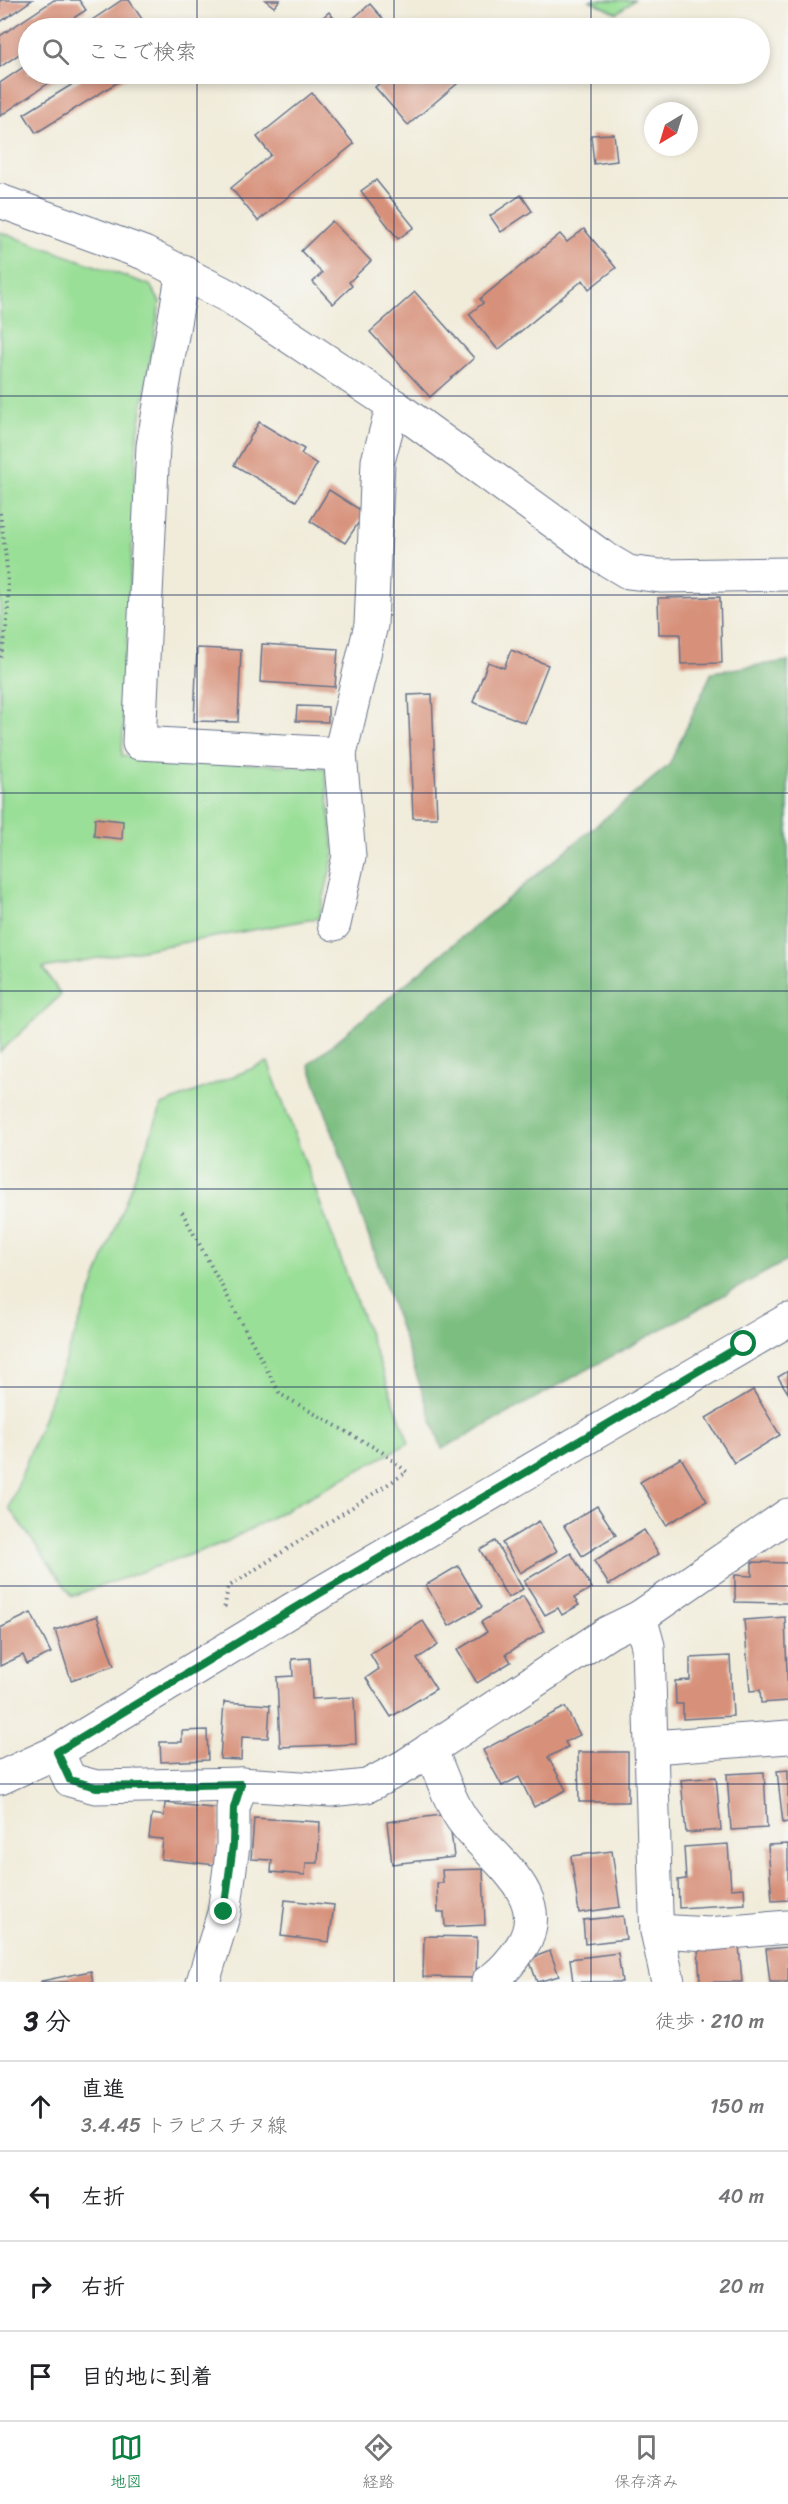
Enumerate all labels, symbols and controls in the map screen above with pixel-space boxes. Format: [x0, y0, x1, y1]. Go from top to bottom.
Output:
search box [18, 18, 770, 84]
text: ここで検索 [87, 32, 197, 71]
icon: search [39, 35, 72, 68]
north arrow [644, 102, 698, 156]
route start [730, 1330, 756, 1356]
route end [210, 1898, 236, 1924]
text: 3 分 [24, 1998, 71, 2044]
text: 徒歩 · 210 m [655, 2004, 764, 2039]
text: 直進 [81, 2069, 125, 2108]
text: 150 m [710, 2089, 764, 2124]
icon: ahead [24, 2090, 57, 2123]
text: 3.4.45 トラピスチヌ線 [81, 2108, 287, 2143]
text: 左折 [81, 2177, 125, 2216]
text: 40 m [718, 2179, 764, 2214]
icon: left [24, 2180, 57, 2213]
text: 右折 [81, 2267, 125, 2306]
text: 20 m [719, 2269, 764, 2304]
icon: right [24, 2270, 57, 2303]
text: 目的地に到着 [81, 2357, 213, 2396]
icon: arrive [24, 2360, 57, 2393]
tab: 地図 [110, 2431, 143, 2496]
tab: 経路 [362, 2431, 395, 2496]
tab: 保存済み [614, 2431, 678, 2496]

